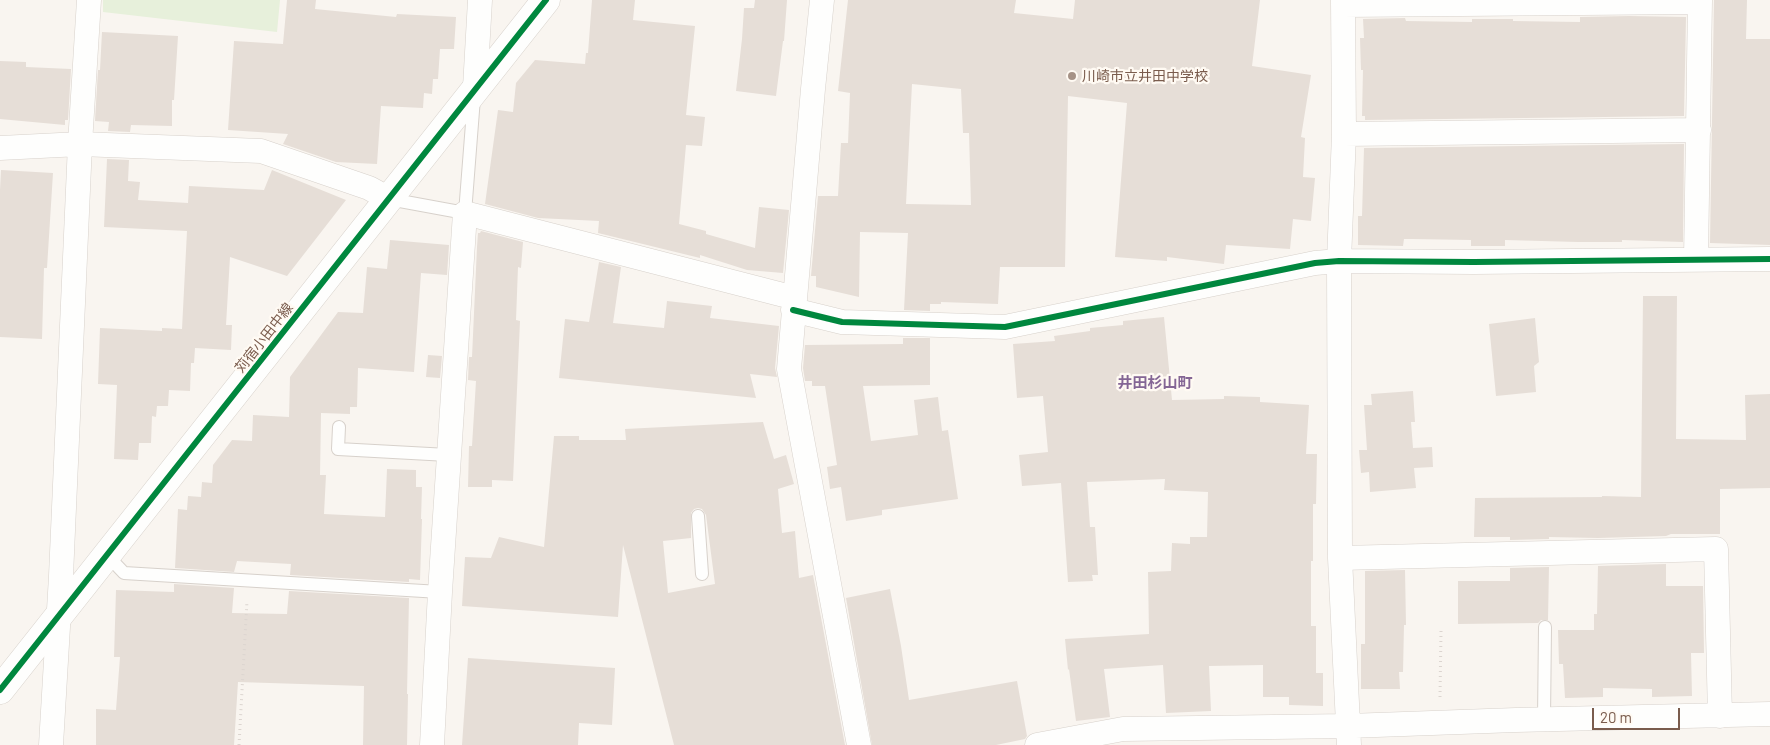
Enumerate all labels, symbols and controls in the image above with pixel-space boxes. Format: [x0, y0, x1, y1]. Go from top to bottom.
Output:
place label: 川崎市立井田中学校 [1082, 68, 1208, 84]
marker: 川崎市立井田中学校 [1066, 70, 1078, 82]
street label: 苅宿小田中線 [232, 300, 296, 376]
district label: 井田杉山町 [1118, 374, 1192, 392]
scale bar [1595, 698, 1682, 730]
text: 20 m [1600, 708, 1632, 726]

